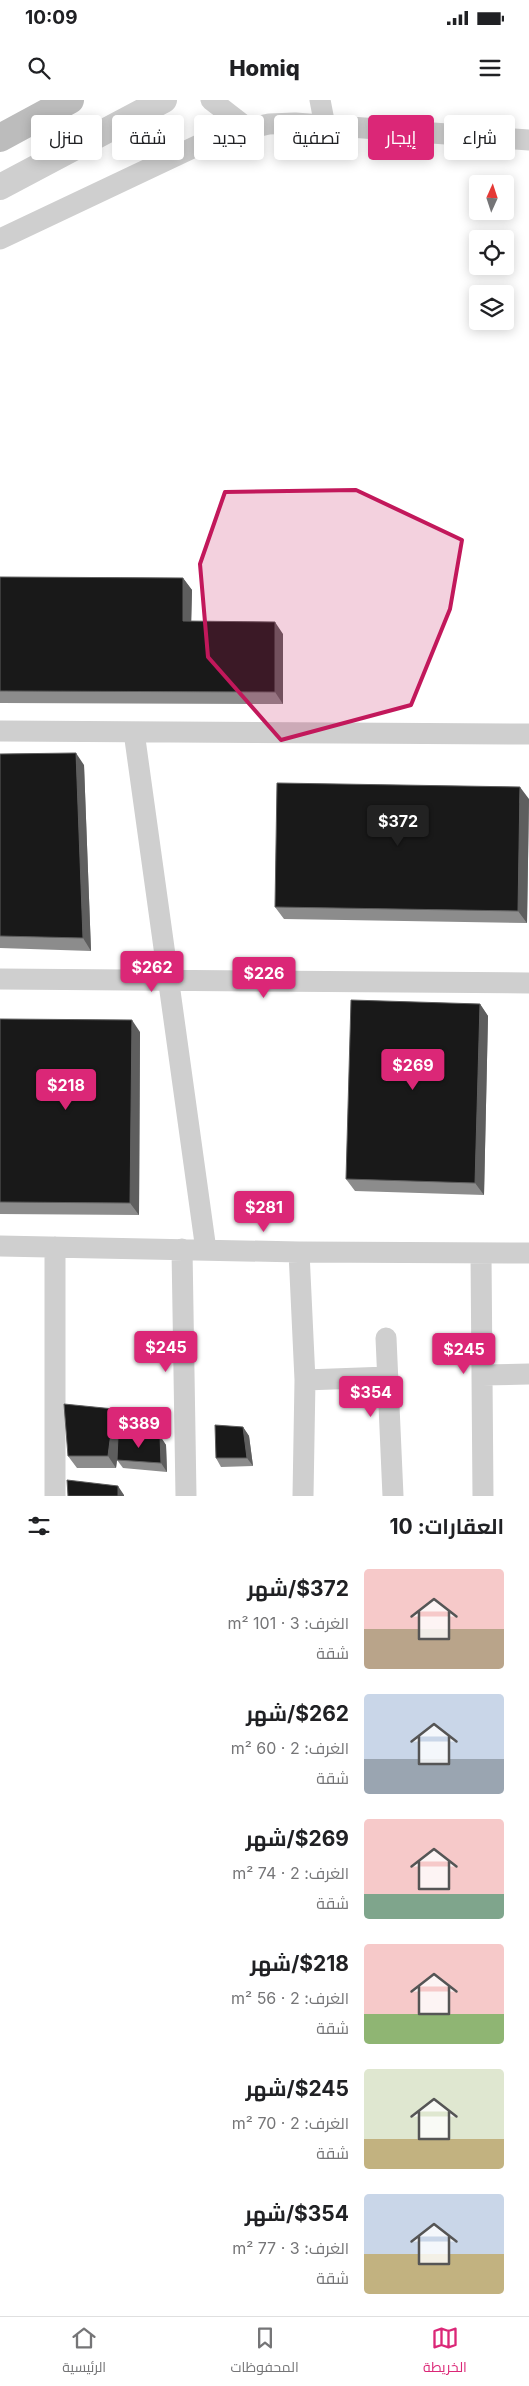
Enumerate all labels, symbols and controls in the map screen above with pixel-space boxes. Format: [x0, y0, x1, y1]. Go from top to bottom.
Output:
text: 10:09 [25, 6, 78, 29]
icon: search [25, 54, 53, 82]
icon: menu [476, 54, 504, 82]
text: Homiq [229, 55, 300, 81]
chip: منزل [31, 115, 102, 160]
chip: شقة [112, 115, 184, 160]
chip: جديد [194, 115, 264, 160]
chip: تصفية [274, 115, 358, 160]
chip: إيجار [368, 115, 434, 160]
chip: شراء [444, 115, 515, 160]
north arrow [469, 175, 514, 220]
map controls [469, 175, 514, 330]
button: locate [469, 230, 514, 275]
button: layers [469, 285, 514, 330]
pin: $372 [368, 804, 428, 847]
text: $372 [378, 811, 418, 831]
pin: $262 [122, 950, 182, 993]
pin: $226 [234, 956, 294, 999]
text: $262 [131, 957, 173, 977]
text: $226 [243, 963, 285, 983]
pin: $269 [383, 1048, 443, 1091]
text: $269 [392, 1055, 434, 1075]
pin: $218 [36, 1068, 96, 1111]
text: $218 [47, 1075, 85, 1095]
pin: $281 [234, 1190, 294, 1233]
text: $281 [245, 1197, 283, 1217]
pin: $245 [136, 1330, 196, 1373]
pin: $245 [434, 1332, 494, 1375]
text: $245 [145, 1337, 187, 1357]
text: $245 [443, 1339, 485, 1359]
pin: $354 [341, 1376, 401, 1418]
text: $354 [350, 1382, 392, 1402]
pin: $389 [109, 1406, 169, 1449]
text: $389 [118, 1413, 160, 1433]
icon: filters [25, 1512, 53, 1540]
text: العقارات: 10 [390, 1514, 504, 1539]
text: $372/شهر [247, 1576, 349, 1601]
icon: home [404, 1589, 464, 1649]
text: الغرف: 3 · 101 m² [227, 1613, 349, 1633]
text: شقة [316, 1643, 349, 1663]
text: $262/شهر [246, 1701, 349, 1726]
icon: home [404, 1714, 464, 1774]
text: الغرف: 2 · 60 m² [231, 1738, 349, 1758]
text: شقة [316, 1768, 349, 1788]
text: $269/شهر [246, 1826, 349, 1851]
icon: home [404, 1839, 464, 1899]
text: الغرف: 2 · 74 m² [232, 1863, 349, 1883]
text: شقة [316, 1893, 349, 1913]
text: $218/شهر [250, 1951, 349, 1976]
icon: home [404, 1964, 464, 2024]
text: الغرف: 2 · 56 m² [231, 1988, 349, 2008]
text: شقة [316, 2018, 349, 2038]
text: $245/شهر [245, 2076, 349, 2101]
icon: home [404, 2089, 464, 2149]
text: الغرف: 2 · 70 m² [232, 2113, 349, 2133]
text: شقة [316, 2143, 349, 2163]
text: $354/شهر [245, 2201, 349, 2226]
icon: home [404, 2214, 464, 2274]
text: الغرف: 3 · 77 m² [232, 2238, 349, 2258]
text: شقة [316, 2268, 349, 2288]
tab: الرئيسية [62, 2324, 106, 2380]
tab: المحفوظات [231, 2324, 299, 2380]
tab: الخريطة [423, 2324, 467, 2380]

